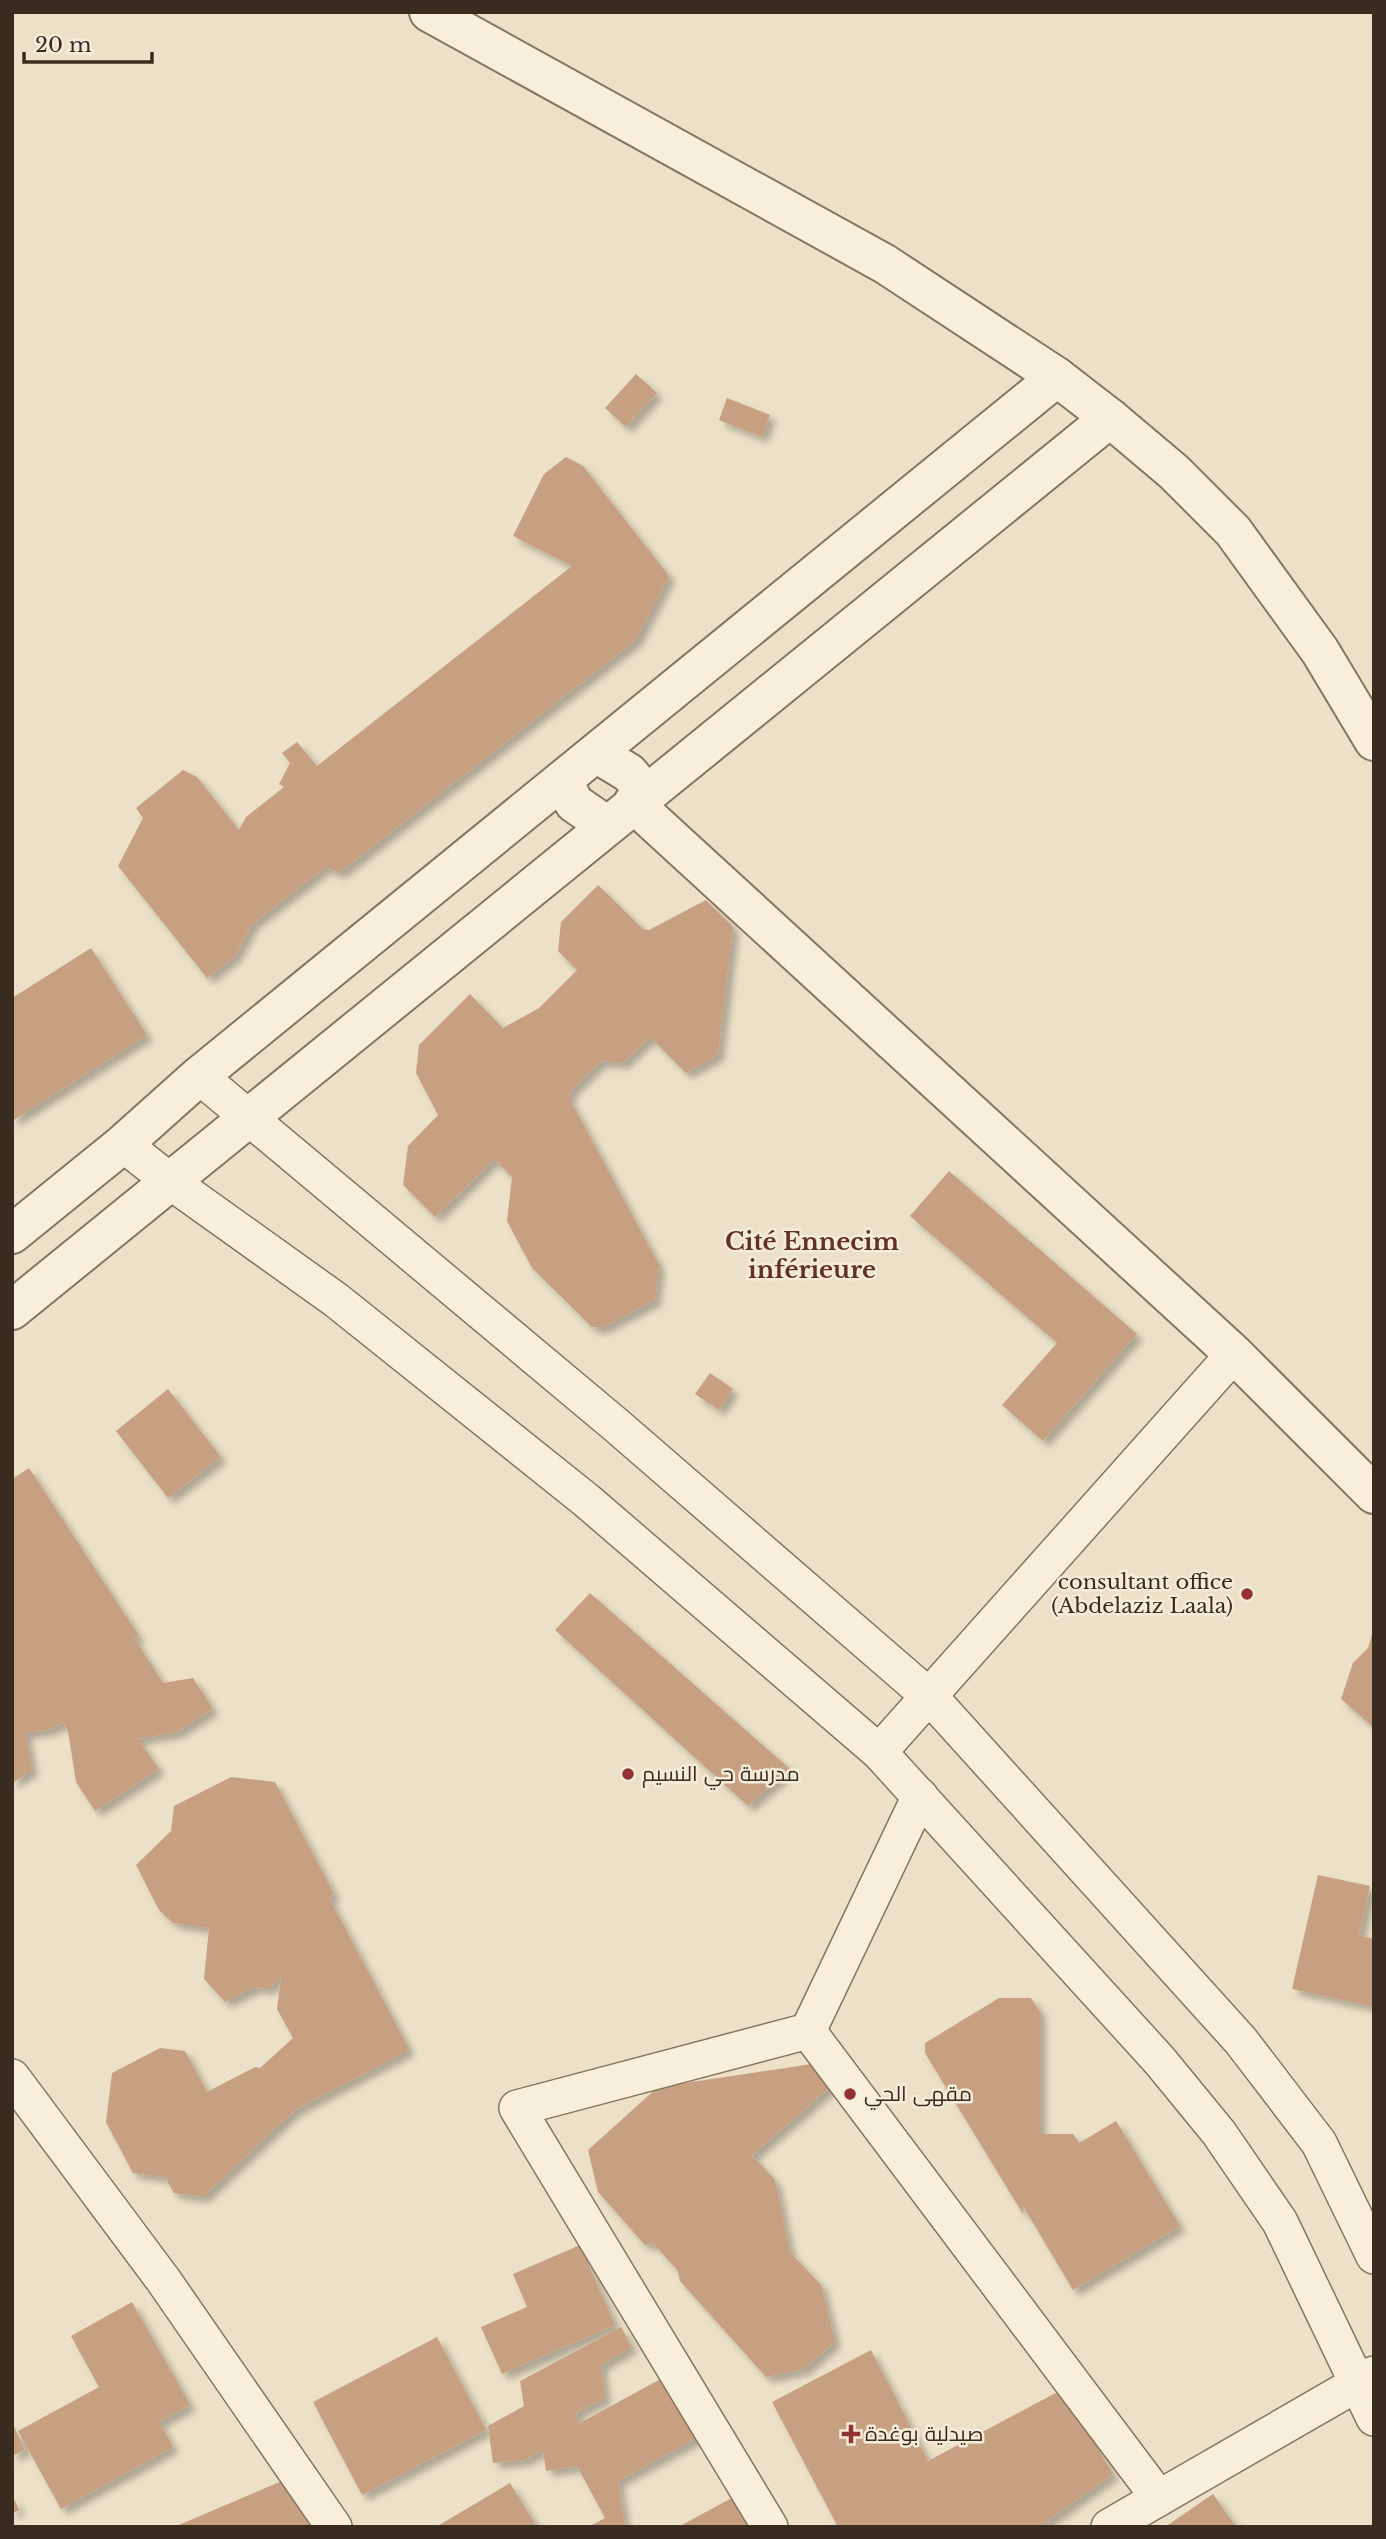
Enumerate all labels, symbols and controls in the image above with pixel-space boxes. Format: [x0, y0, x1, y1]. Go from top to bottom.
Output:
scale bar [24, 21, 152, 65]
text: 20 m [35, 32, 92, 58]
district label: Cité Ennecim inférieure [725, 1227, 899, 1284]
place label: consultant office (Abdelaziz Laala) [1051, 1569, 1233, 1619]
marker: consultant office (Abdelaziz Laala) [1239, 1586, 1255, 1602]
place label: مدرسة حي النسيم [642, 1761, 800, 1790]
marker: مدرسة حي النسيم [620, 1766, 636, 1782]
place label: مقهى الحي [864, 2081, 972, 2110]
marker: مقهى الحي [842, 2086, 858, 2102]
place label: صيدلية بوغدة [865, 2421, 983, 2447]
marker: صيدلية بوغدة [843, 2426, 859, 2442]

